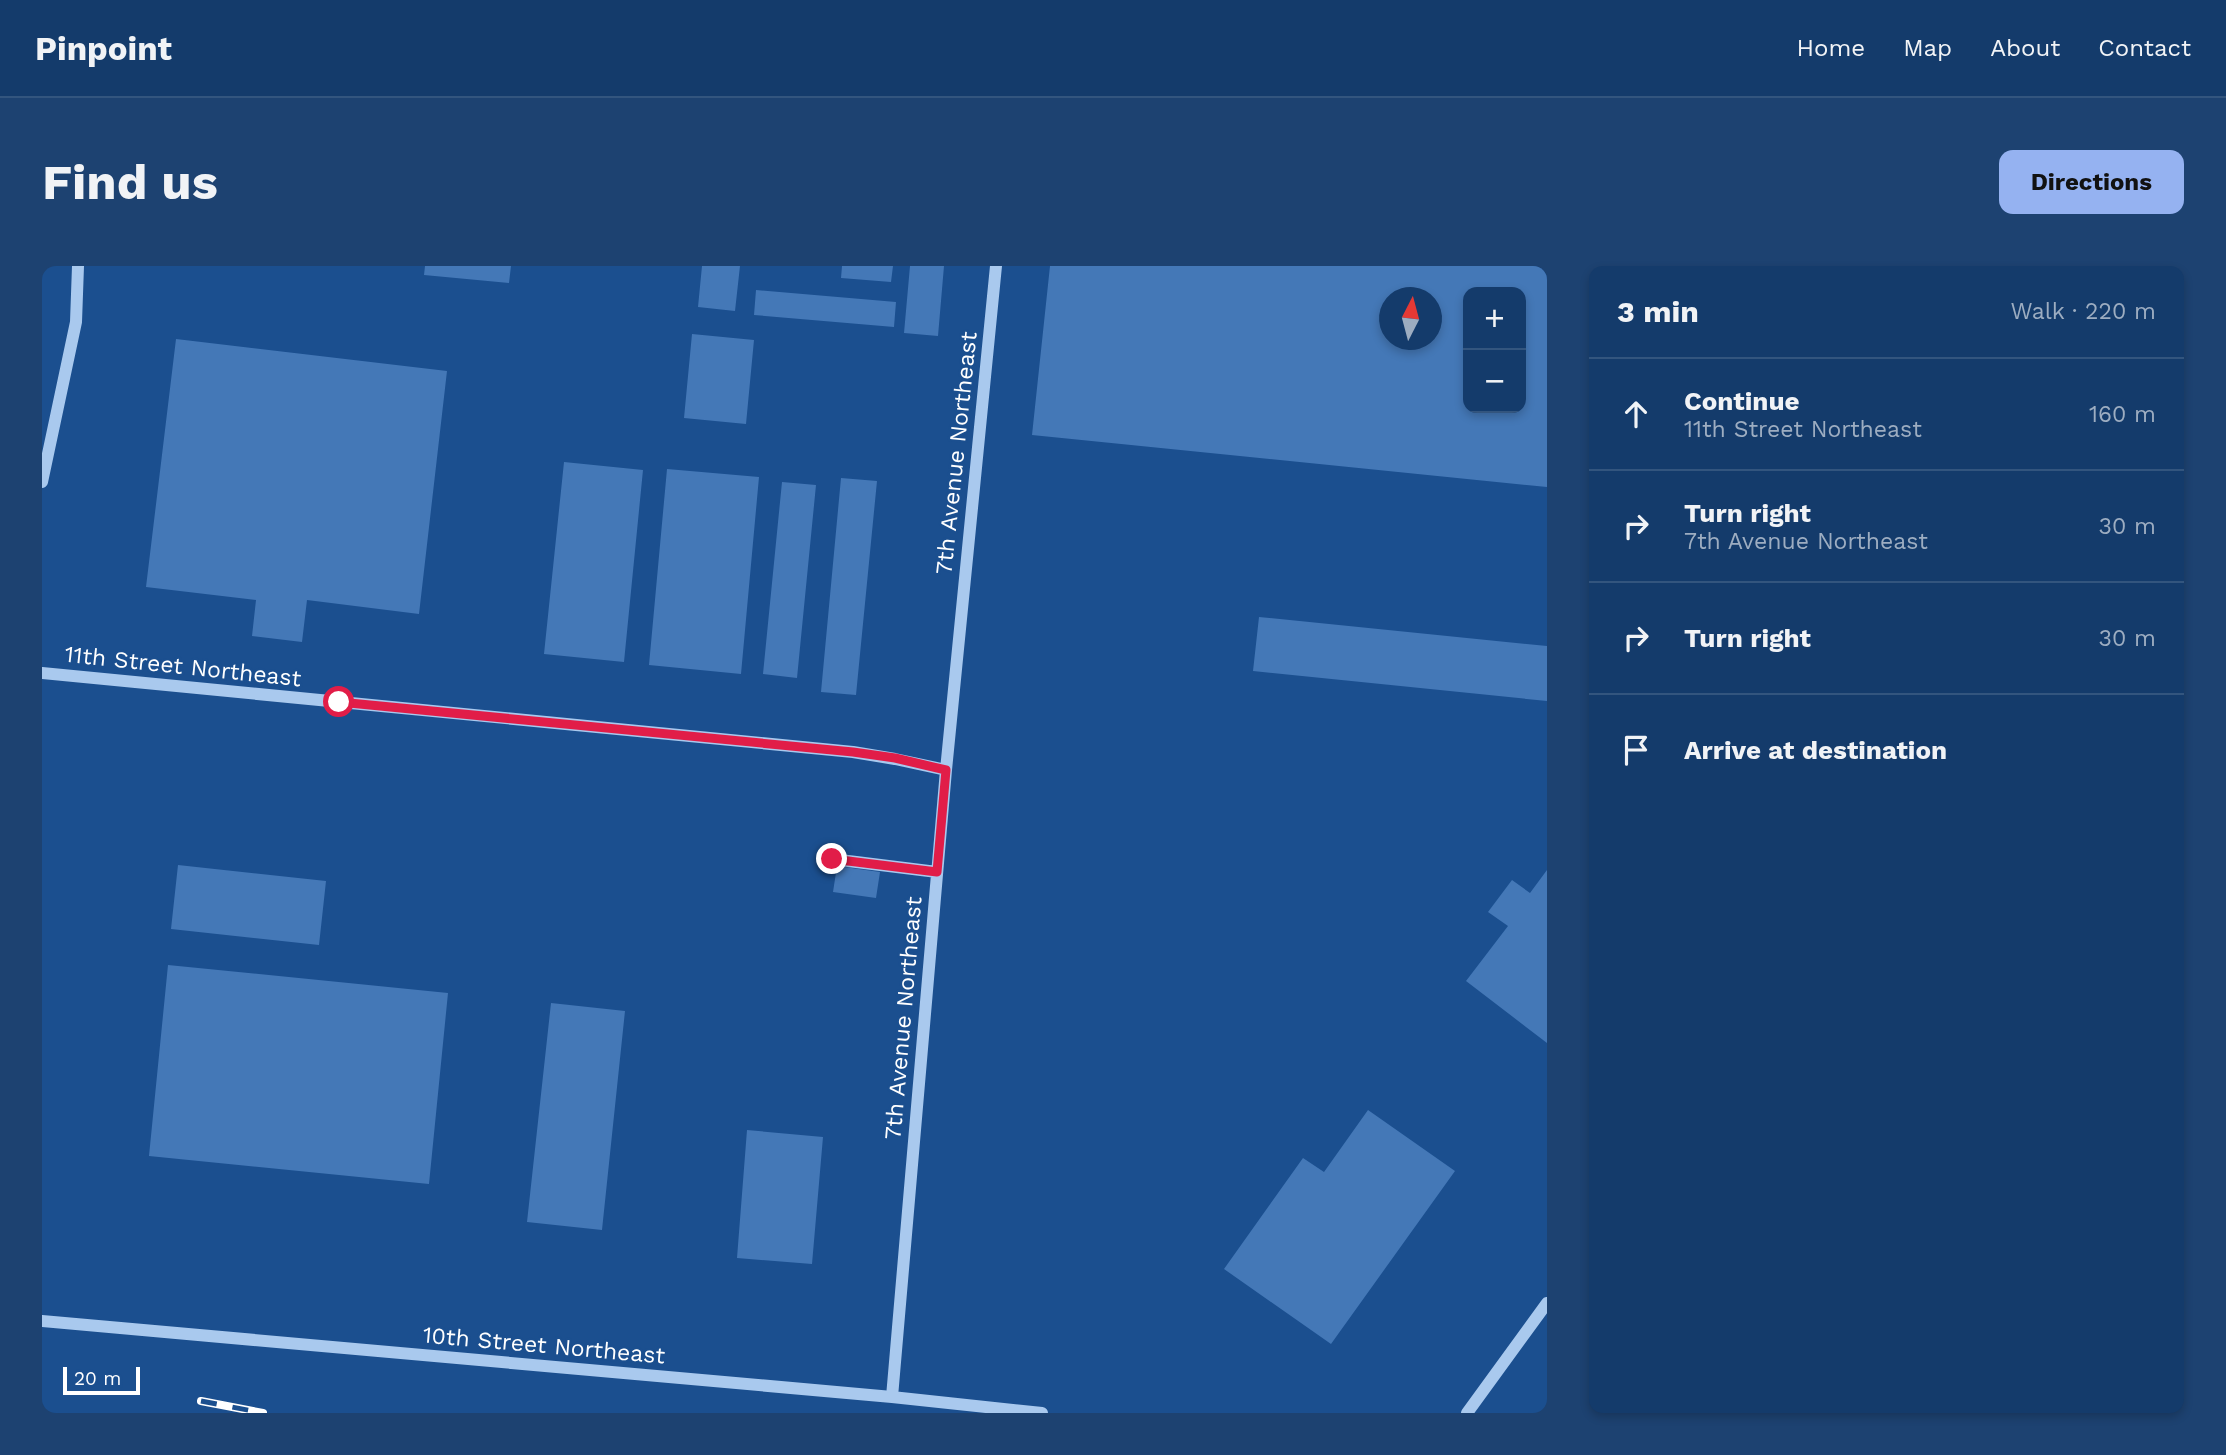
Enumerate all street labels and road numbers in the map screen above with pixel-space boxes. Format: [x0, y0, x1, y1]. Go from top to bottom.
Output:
street label: 7th Avenue Northeast [930, 330, 983, 576]
street label: 11th Street Northeast [63, 641, 303, 692]
street label: 7th Avenue Northeast [879, 895, 928, 1141]
street label: 10th Street Northeast [422, 1321, 667, 1370]

